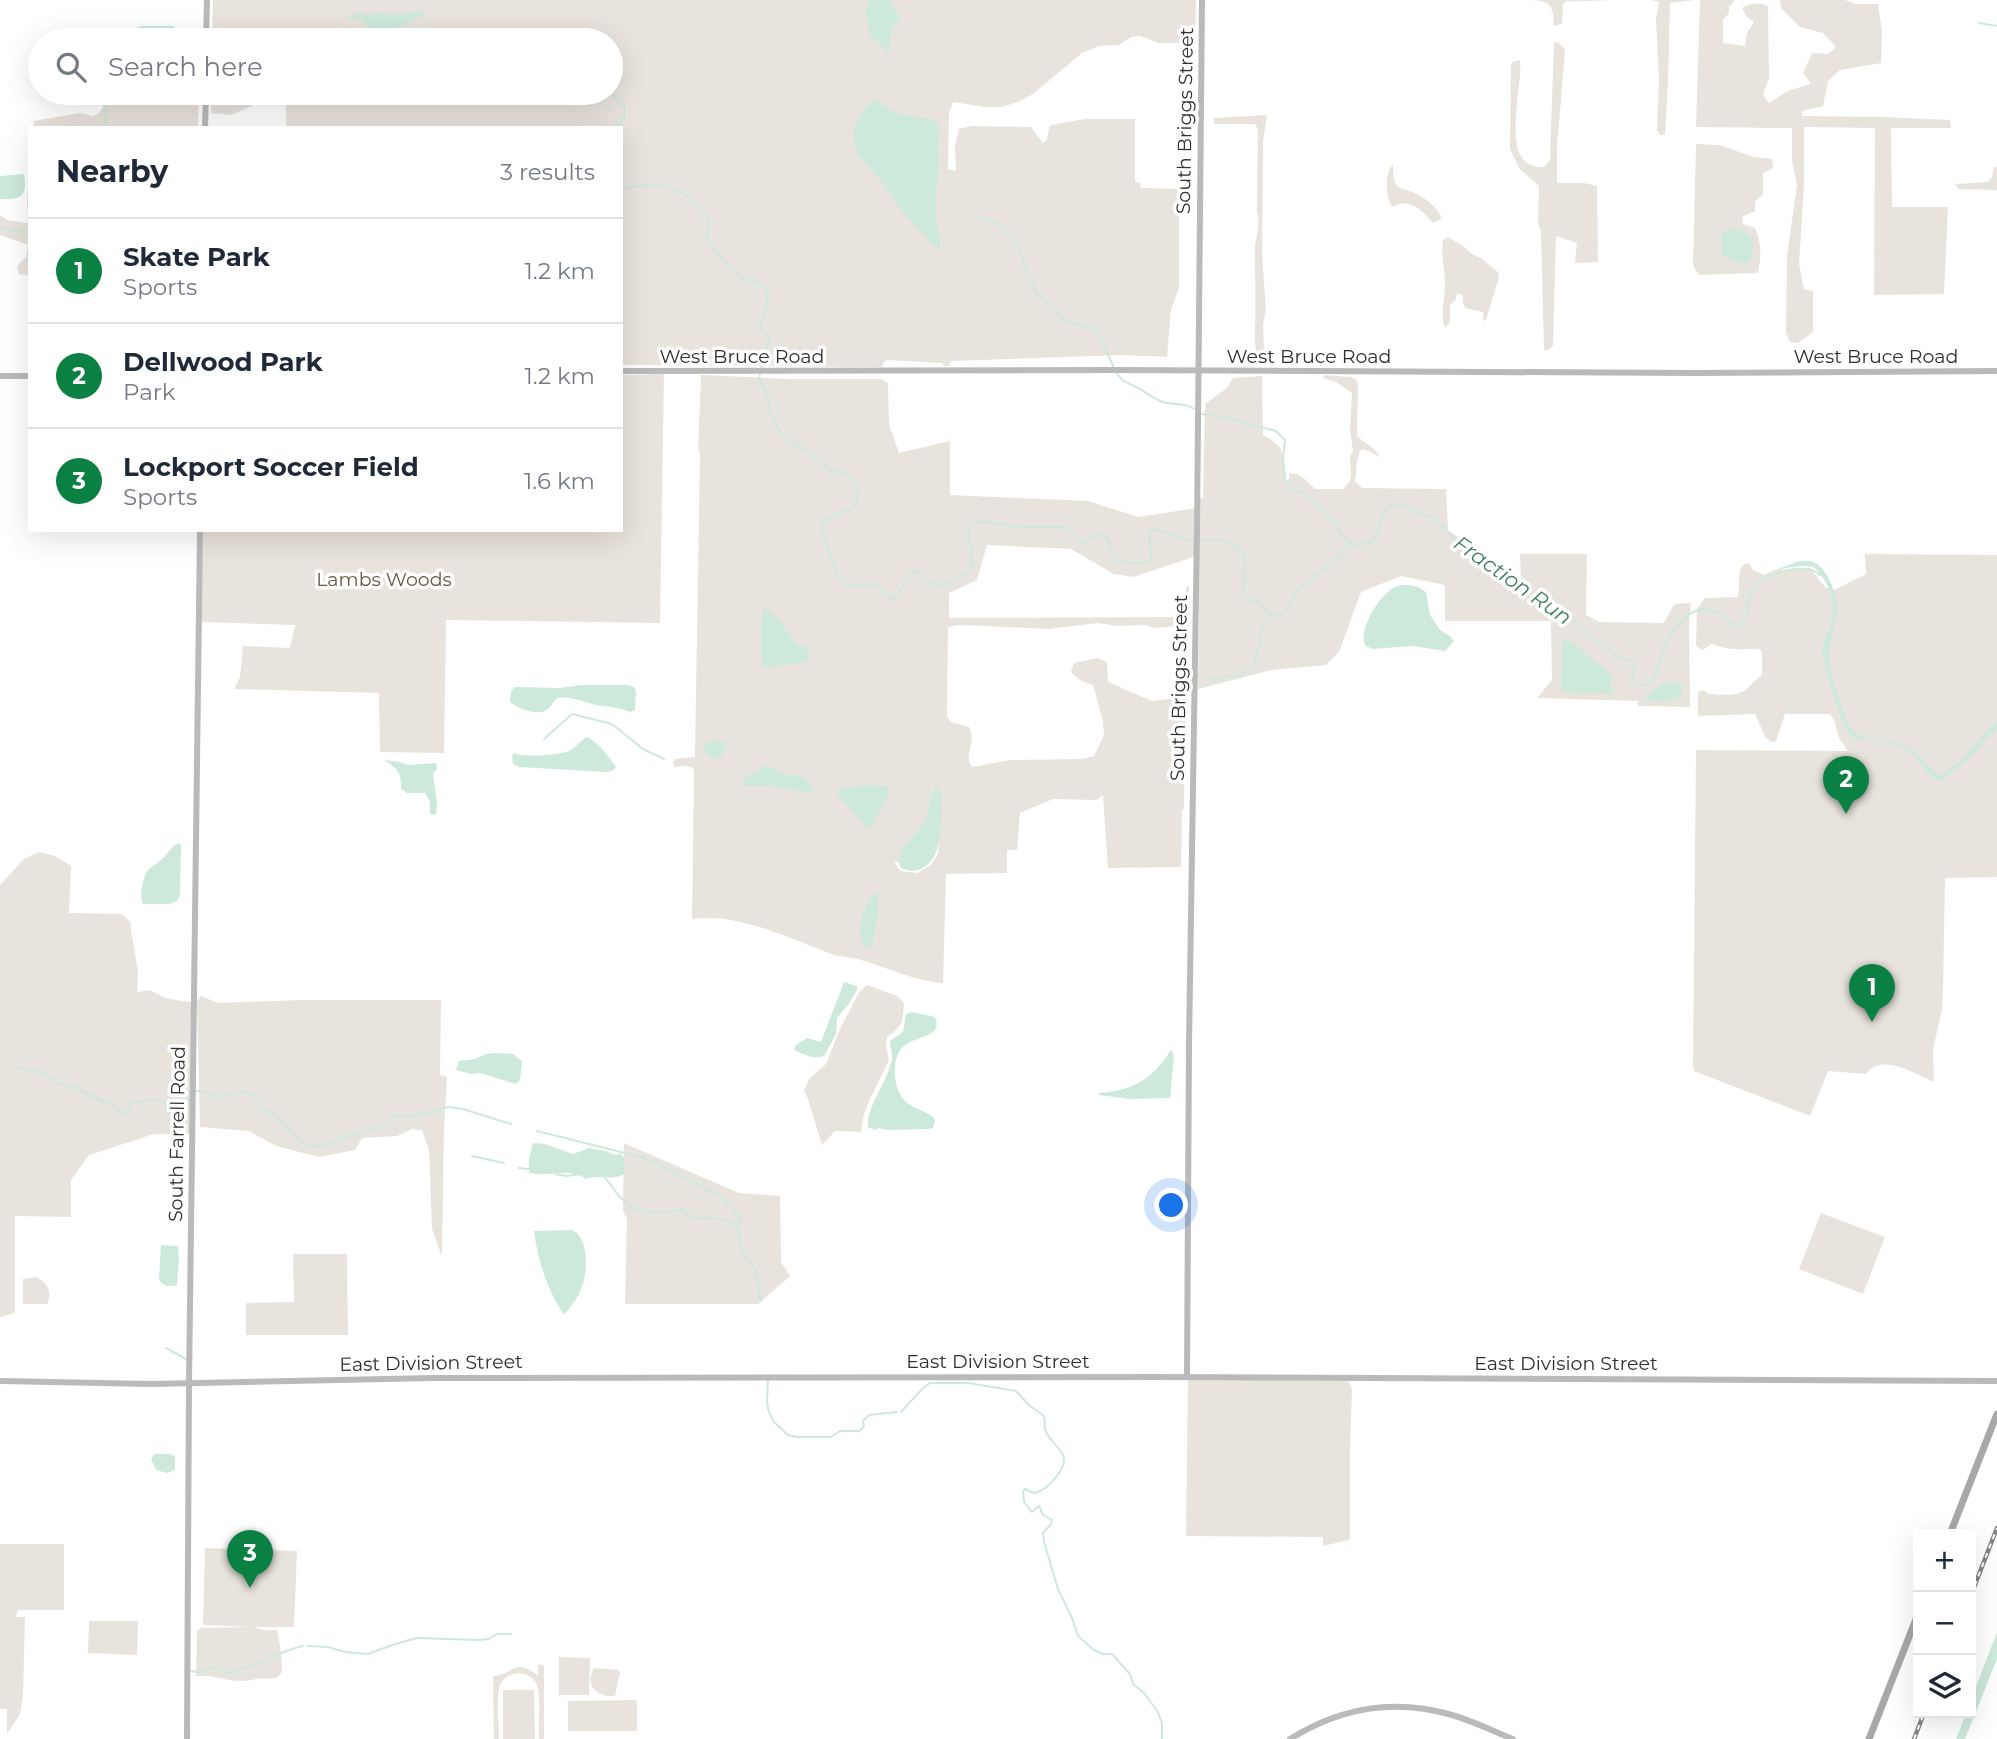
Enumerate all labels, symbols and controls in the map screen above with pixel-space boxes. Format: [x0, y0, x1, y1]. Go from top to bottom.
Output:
street label: South Briggs Street [1172, 27, 1198, 214]
search box [28, 28, 623, 105]
icon: search [52, 48, 90, 86]
text: Search here [108, 51, 263, 83]
text: Nearby [56, 153, 168, 190]
text: 3 results [500, 158, 595, 186]
text: Skate Park [123, 241, 270, 273]
text: 1 [74, 257, 84, 285]
text: 1.2 km [525, 257, 595, 285]
text: Sports [123, 273, 197, 301]
street label: West Bruce Road [660, 345, 824, 368]
street label: West Bruce Road [1227, 345, 1391, 368]
street label: West Bruce Road [1794, 345, 1958, 368]
text: Dellwood Park [123, 346, 323, 378]
text: 2 [72, 362, 86, 390]
text: 1.2 km [525, 362, 595, 390]
text: Park [123, 378, 176, 406]
text: Lockport Soccer Field [123, 451, 419, 483]
text: 3 [72, 467, 86, 495]
text: 1.6 km [524, 467, 595, 495]
text: Sports [123, 483, 197, 511]
water label: Fraction Run [1449, 530, 1577, 630]
park label: Lambs Woods [316, 568, 452, 591]
street label: South Briggs Street [1166, 594, 1192, 781]
pin: 2 [1823, 756, 1869, 814]
pin: 1 [1849, 964, 1895, 1022]
street label: South Farrell Road [164, 1046, 190, 1222]
your location [1154, 1188, 1188, 1222]
street label: East Division Street [339, 1350, 523, 1376]
street label: East Division Street [906, 1350, 1090, 1373]
street label: East Division Street [1474, 1352, 1658, 1375]
map controls [1913, 1529, 1976, 1718]
button: + [1913, 1529, 1976, 1592]
pin: 3 [227, 1530, 273, 1588]
button: − [1913, 1592, 1976, 1655]
button: layers [1913, 1655, 1976, 1718]

